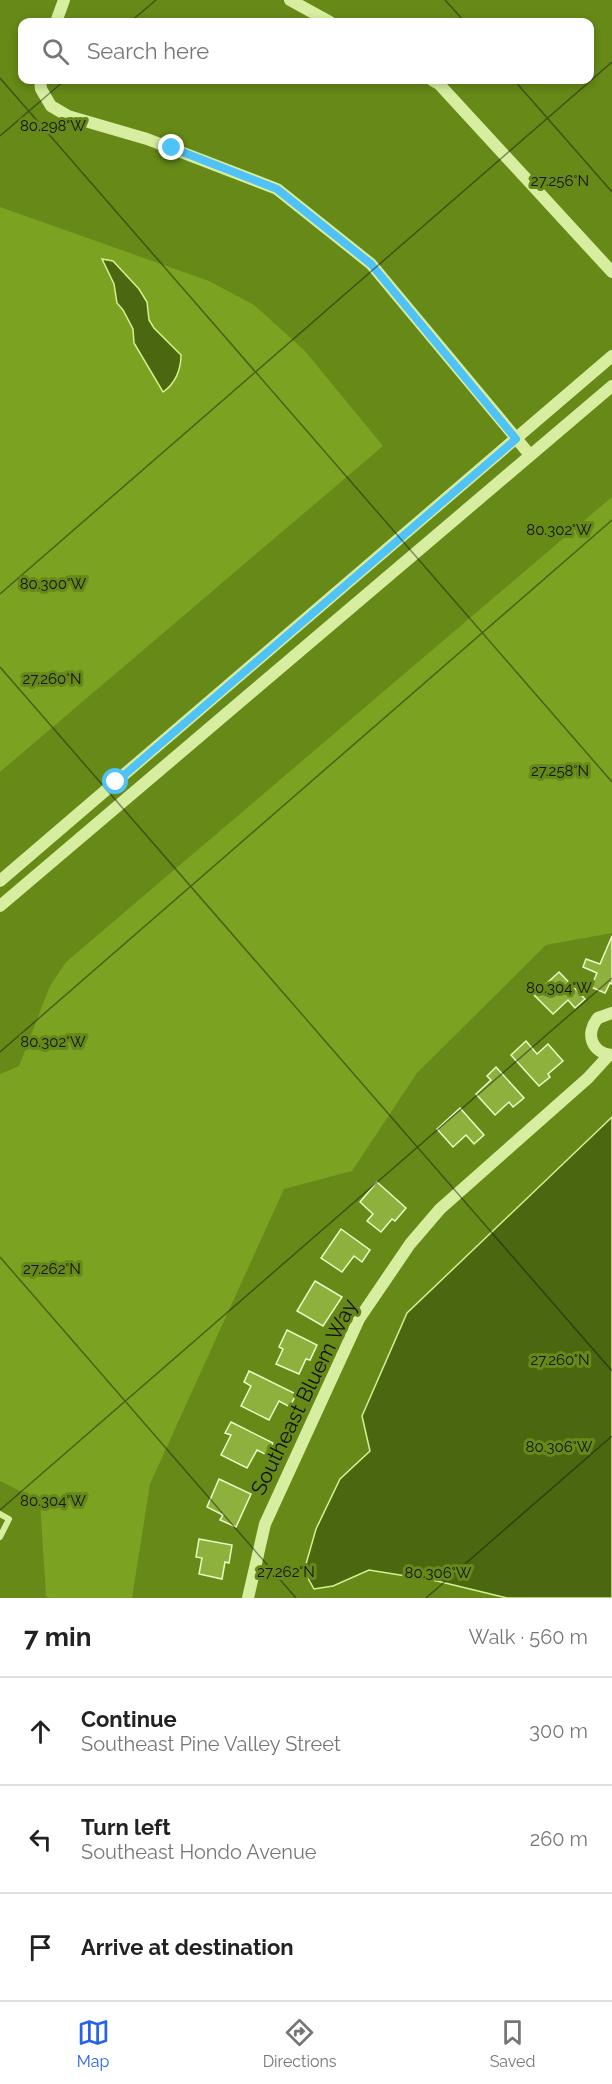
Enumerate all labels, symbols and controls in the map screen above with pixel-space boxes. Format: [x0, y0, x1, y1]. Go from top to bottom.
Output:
search box [18, 18, 594, 84]
icon: search [39, 35, 72, 68]
text: Search here [87, 38, 209, 64]
text: 80.298°W [20, 117, 86, 135]
route end [158, 134, 184, 160]
text: 27.256°N [531, 172, 589, 190]
text: 80.302°W [526, 521, 592, 539]
text: 80.300°W [20, 575, 87, 593]
text: 27.260°N [22, 670, 82, 688]
text: 27.258°N [531, 762, 589, 780]
route start [102, 768, 128, 794]
text: 80.304°W [526, 979, 592, 997]
text: 80.302°W [20, 1033, 86, 1051]
text: 27.262°N [23, 1260, 81, 1278]
street label: Southeast Bluem Way [245, 1295, 362, 1499]
text: 27.260°N [530, 1351, 590, 1369]
text: 80.306°W [526, 1438, 593, 1456]
text: 80.304°W [20, 1492, 86, 1510]
text: 27.262°N [257, 1563, 315, 1581]
text: 80.306°W [405, 1564, 472, 1582]
text: 7 min [24, 1622, 91, 1652]
text: Walk · 560 m [469, 1625, 588, 1649]
text: Continue [81, 1706, 177, 1732]
icon: ahead [24, 1715, 57, 1748]
text: 300 m [529, 1719, 588, 1743]
text: Southeast Pine Valley Street [81, 1732, 341, 1756]
text: Turn left [81, 1814, 171, 1840]
icon: left [24, 1823, 57, 1856]
text: 260 m [530, 1827, 588, 1851]
text: Southeast Hondo Avenue [81, 1840, 317, 1864]
icon: arrive [24, 1931, 57, 1964]
text: Arrive at destination [81, 1934, 294, 1960]
tab: Map [77, 2016, 110, 2071]
tab: Directions [263, 2016, 337, 2071]
tab: Saved [490, 2016, 535, 2071]

